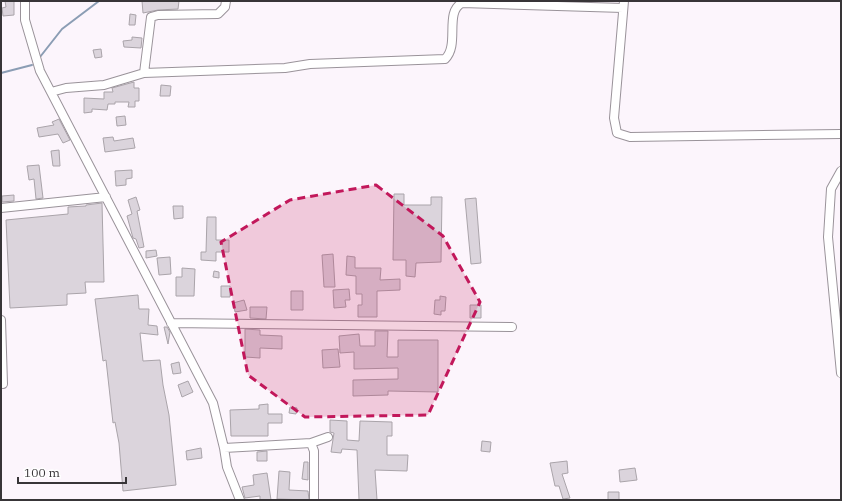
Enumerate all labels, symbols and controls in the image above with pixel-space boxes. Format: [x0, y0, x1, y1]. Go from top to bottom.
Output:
scale bar [18, 459, 126, 485]
text: 100 m [24, 465, 60, 480]

